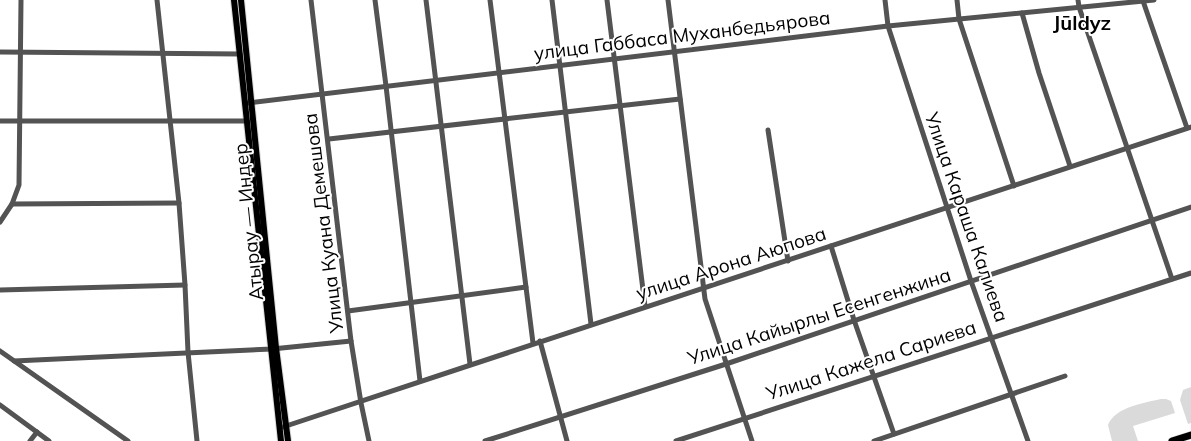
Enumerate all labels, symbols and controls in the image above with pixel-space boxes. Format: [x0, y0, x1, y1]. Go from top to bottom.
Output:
street label: улица Габбаса Муханбедьярова [532, 5, 832, 65]
district label: Jūldyz [1053, 10, 1111, 35]
street label: Улица Караша Калиева [919, 108, 1014, 325]
street label: Улица Куана Демешова [298, 112, 349, 335]
street label: Атырау — Индер [228, 142, 268, 302]
street label: улица Арона Аюпова [633, 221, 829, 305]
street label: Улица Кайырлы Есенгенжина [683, 262, 954, 370]
street label: Улица Кажела Сариева [762, 315, 979, 406]

